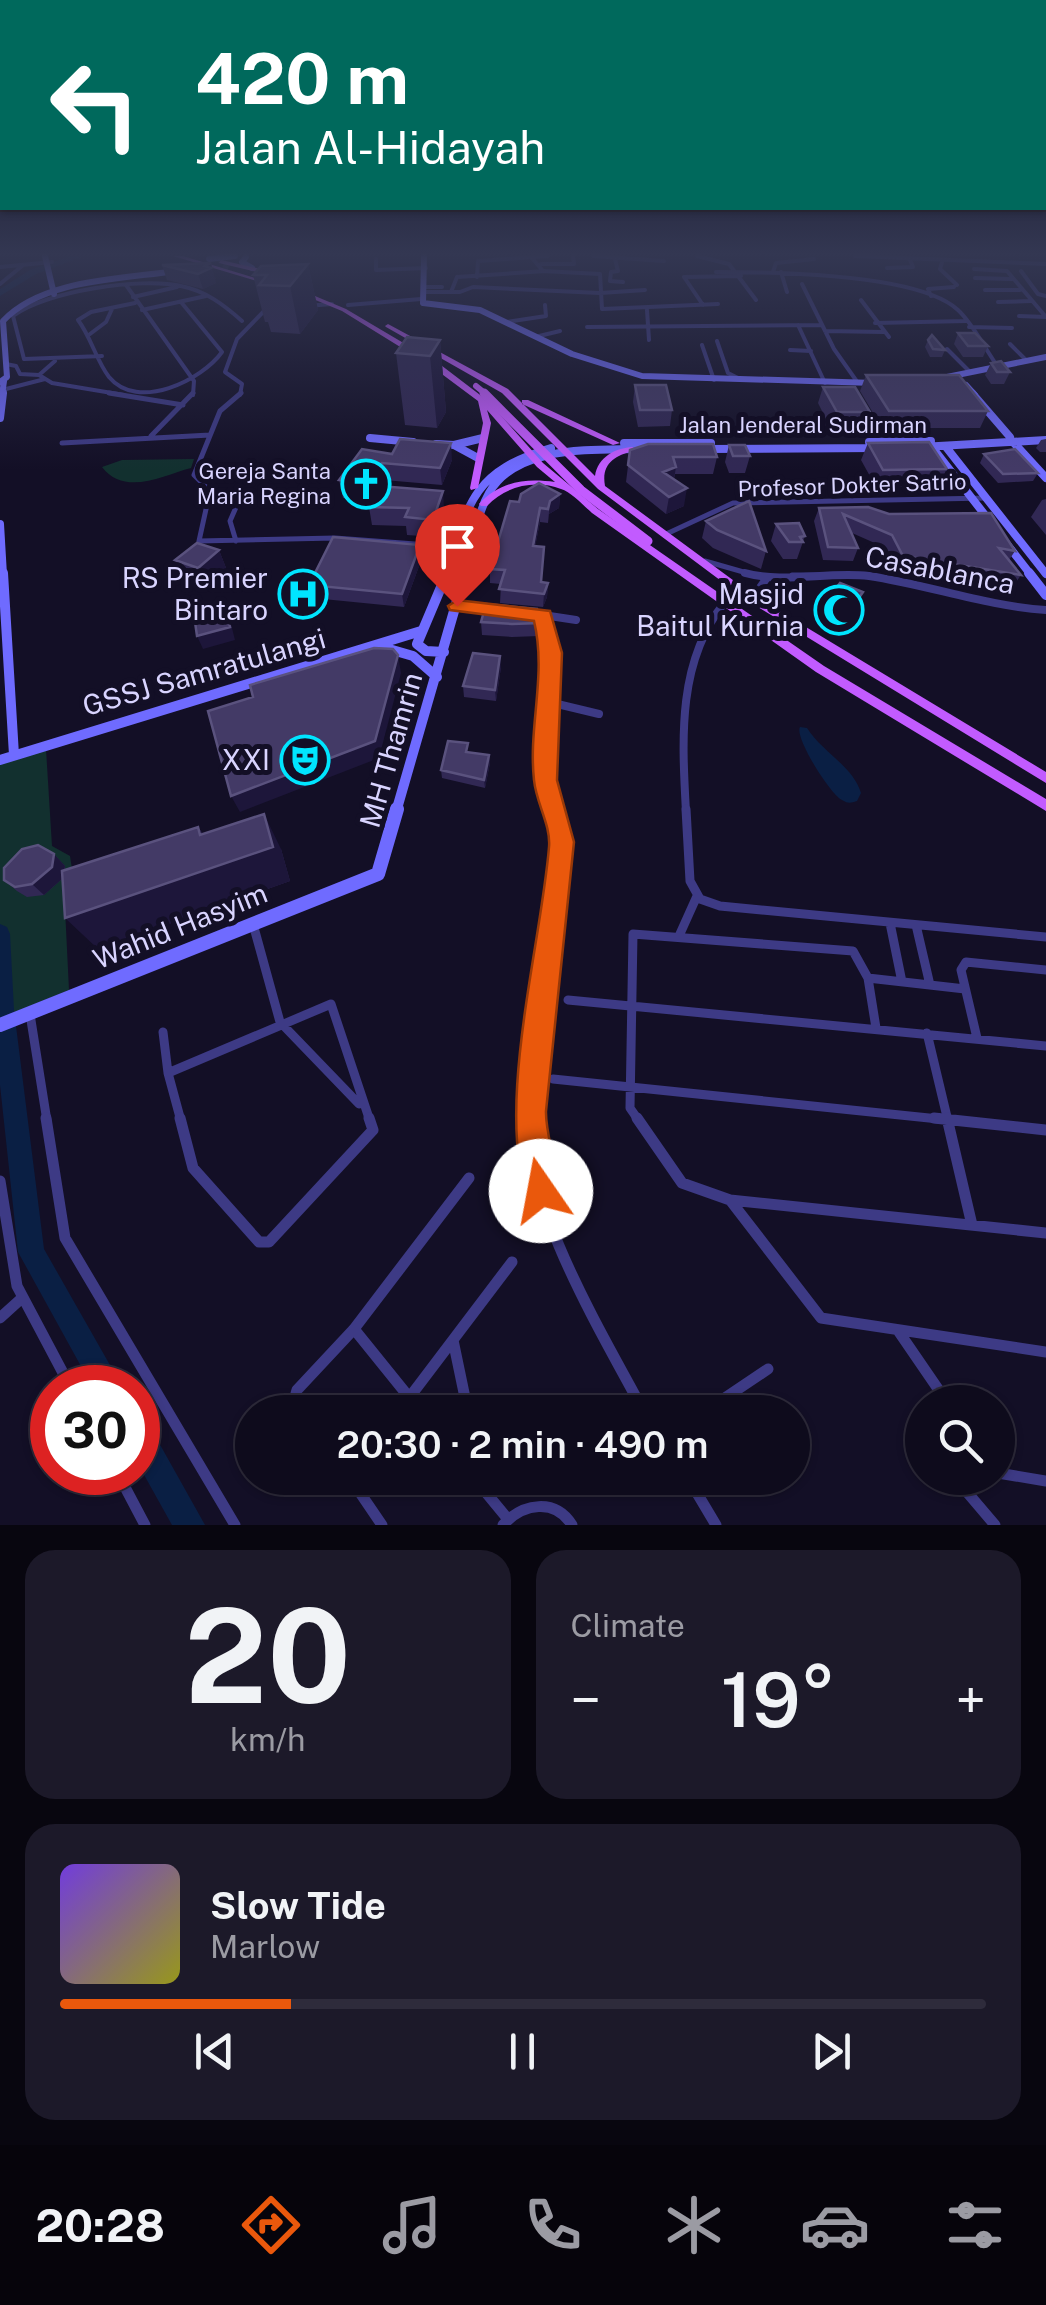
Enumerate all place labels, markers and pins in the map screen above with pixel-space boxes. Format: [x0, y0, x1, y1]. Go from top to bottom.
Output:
place label: Gereja Santa Maria Regina [197, 458, 331, 509]
church icon: Gereja Santa Maria Regina [340, 458, 392, 510]
pin [415, 504, 500, 607]
place label: RS Premier Bintaro [122, 561, 268, 626]
hospital icon: RS Premier Bintaro [277, 568, 329, 620]
place label: Masjid Baitul Kurnia [636, 577, 804, 642]
mosque icon: Masjid Baitul Kurnia [813, 584, 865, 636]
theatre icon: XXI [279, 734, 331, 786]
place label: XXI [222, 743, 270, 776]

